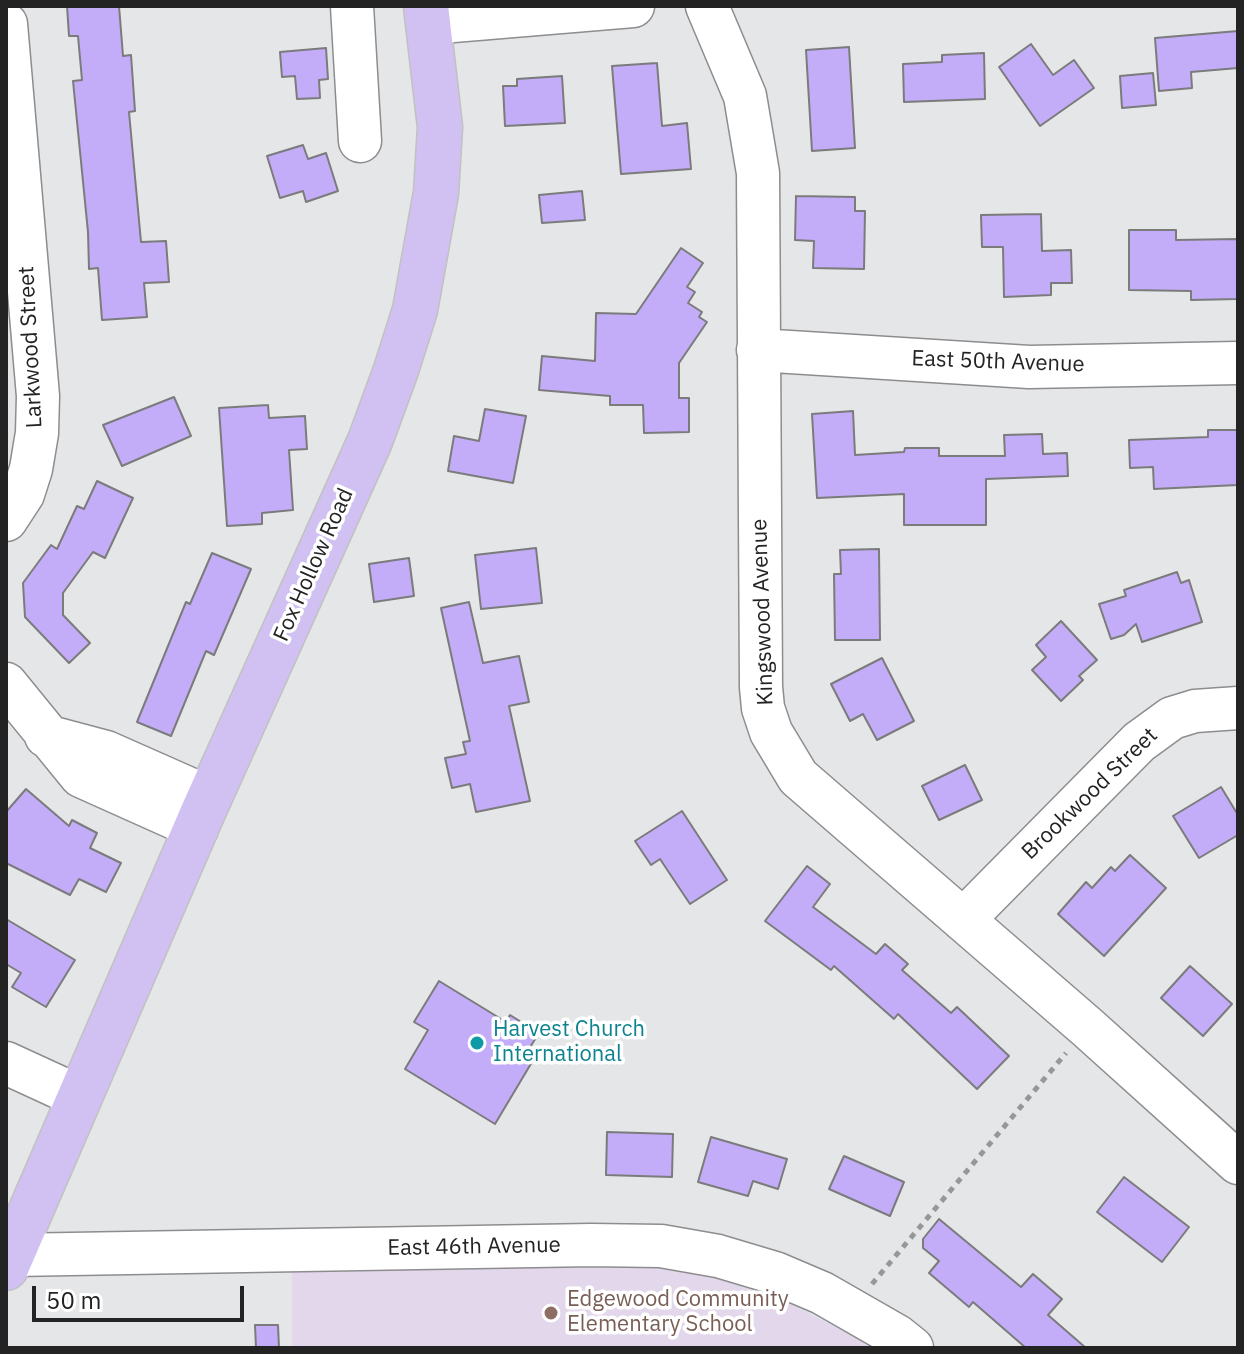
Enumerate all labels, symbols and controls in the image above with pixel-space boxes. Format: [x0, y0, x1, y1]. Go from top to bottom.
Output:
street label: Larkwood Street [14, 265, 48, 429]
street label: East 50th Avenue [911, 346, 1085, 378]
street label: Fox Hollow Road [268, 484, 360, 646]
street label: Kingswood Avenue [747, 518, 779, 706]
street label: Brookwood Street [1017, 723, 1163, 865]
place label: Harvest Church International [493, 1017, 645, 1068]
marker: Harvest Church International [468, 1034, 486, 1052]
street label: East 46th Avenue [387, 1232, 561, 1262]
scale bar [36, 1270, 248, 1320]
text: 50 m [46, 1284, 101, 1316]
place label: Edgewood Community Elementary School [567, 1287, 789, 1338]
marker: Edgewood Community Elementary School [542, 1304, 560, 1322]

